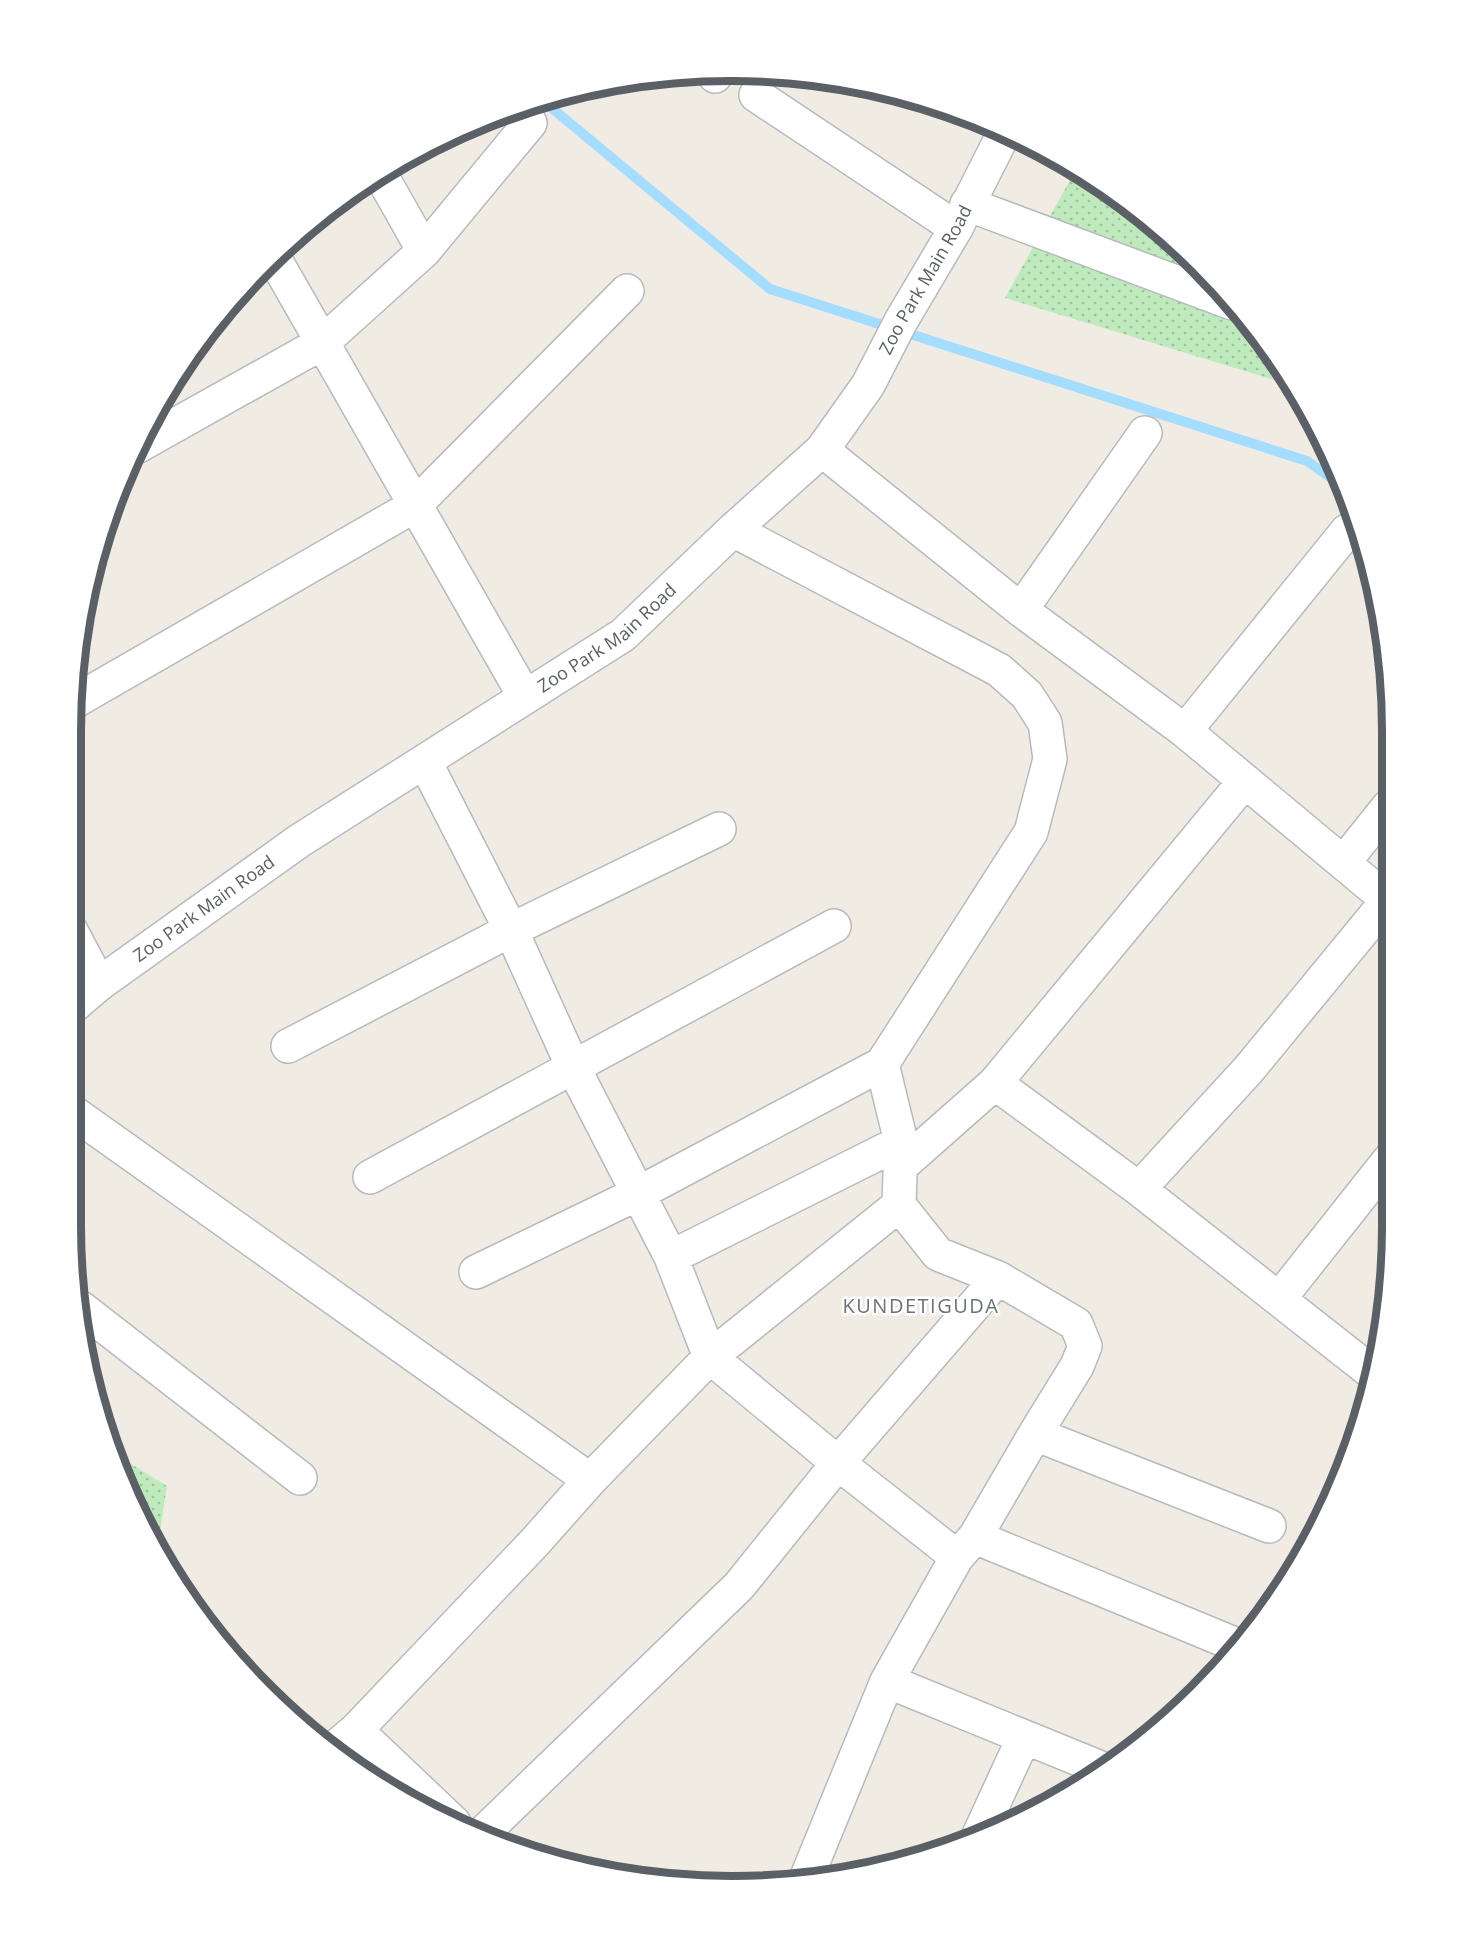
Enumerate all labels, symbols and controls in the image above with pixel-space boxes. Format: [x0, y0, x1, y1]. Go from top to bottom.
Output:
street label: Zoo Park Main Road [873, 201, 977, 358]
street label: Zoo Park Main Road [533, 578, 681, 697]
street label: Zoo Park Main Road [128, 849, 279, 967]
district label: KUNDETIGUDA [843, 1292, 999, 1319]

